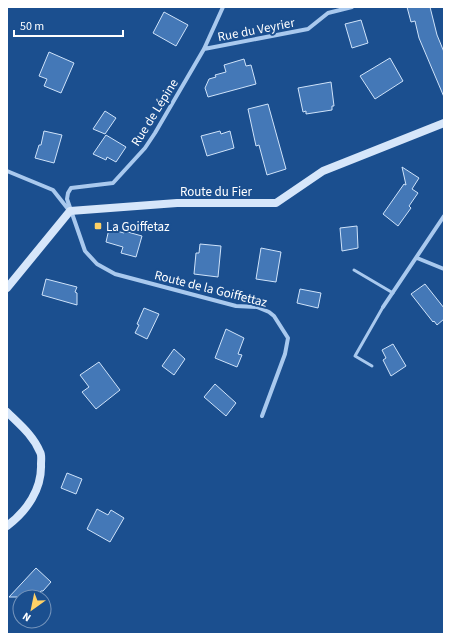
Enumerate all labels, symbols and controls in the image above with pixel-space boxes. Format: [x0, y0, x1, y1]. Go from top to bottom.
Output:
scale bar [14, 12, 123, 38]
street label: Rue du Veyrier [216, 14, 297, 46]
text: 50 m [20, 18, 44, 35]
street label: Rue de Lépine [127, 75, 183, 150]
street label: Route du Fier [180, 183, 253, 201]
place label: La Goiffetaz [106, 218, 170, 236]
marker: La Goiffetaz [93, 221, 103, 231]
street label: Route de la Goiffettaz [152, 266, 270, 312]
north arrow [12, 589, 52, 629]
text: N [20, 609, 34, 625]

